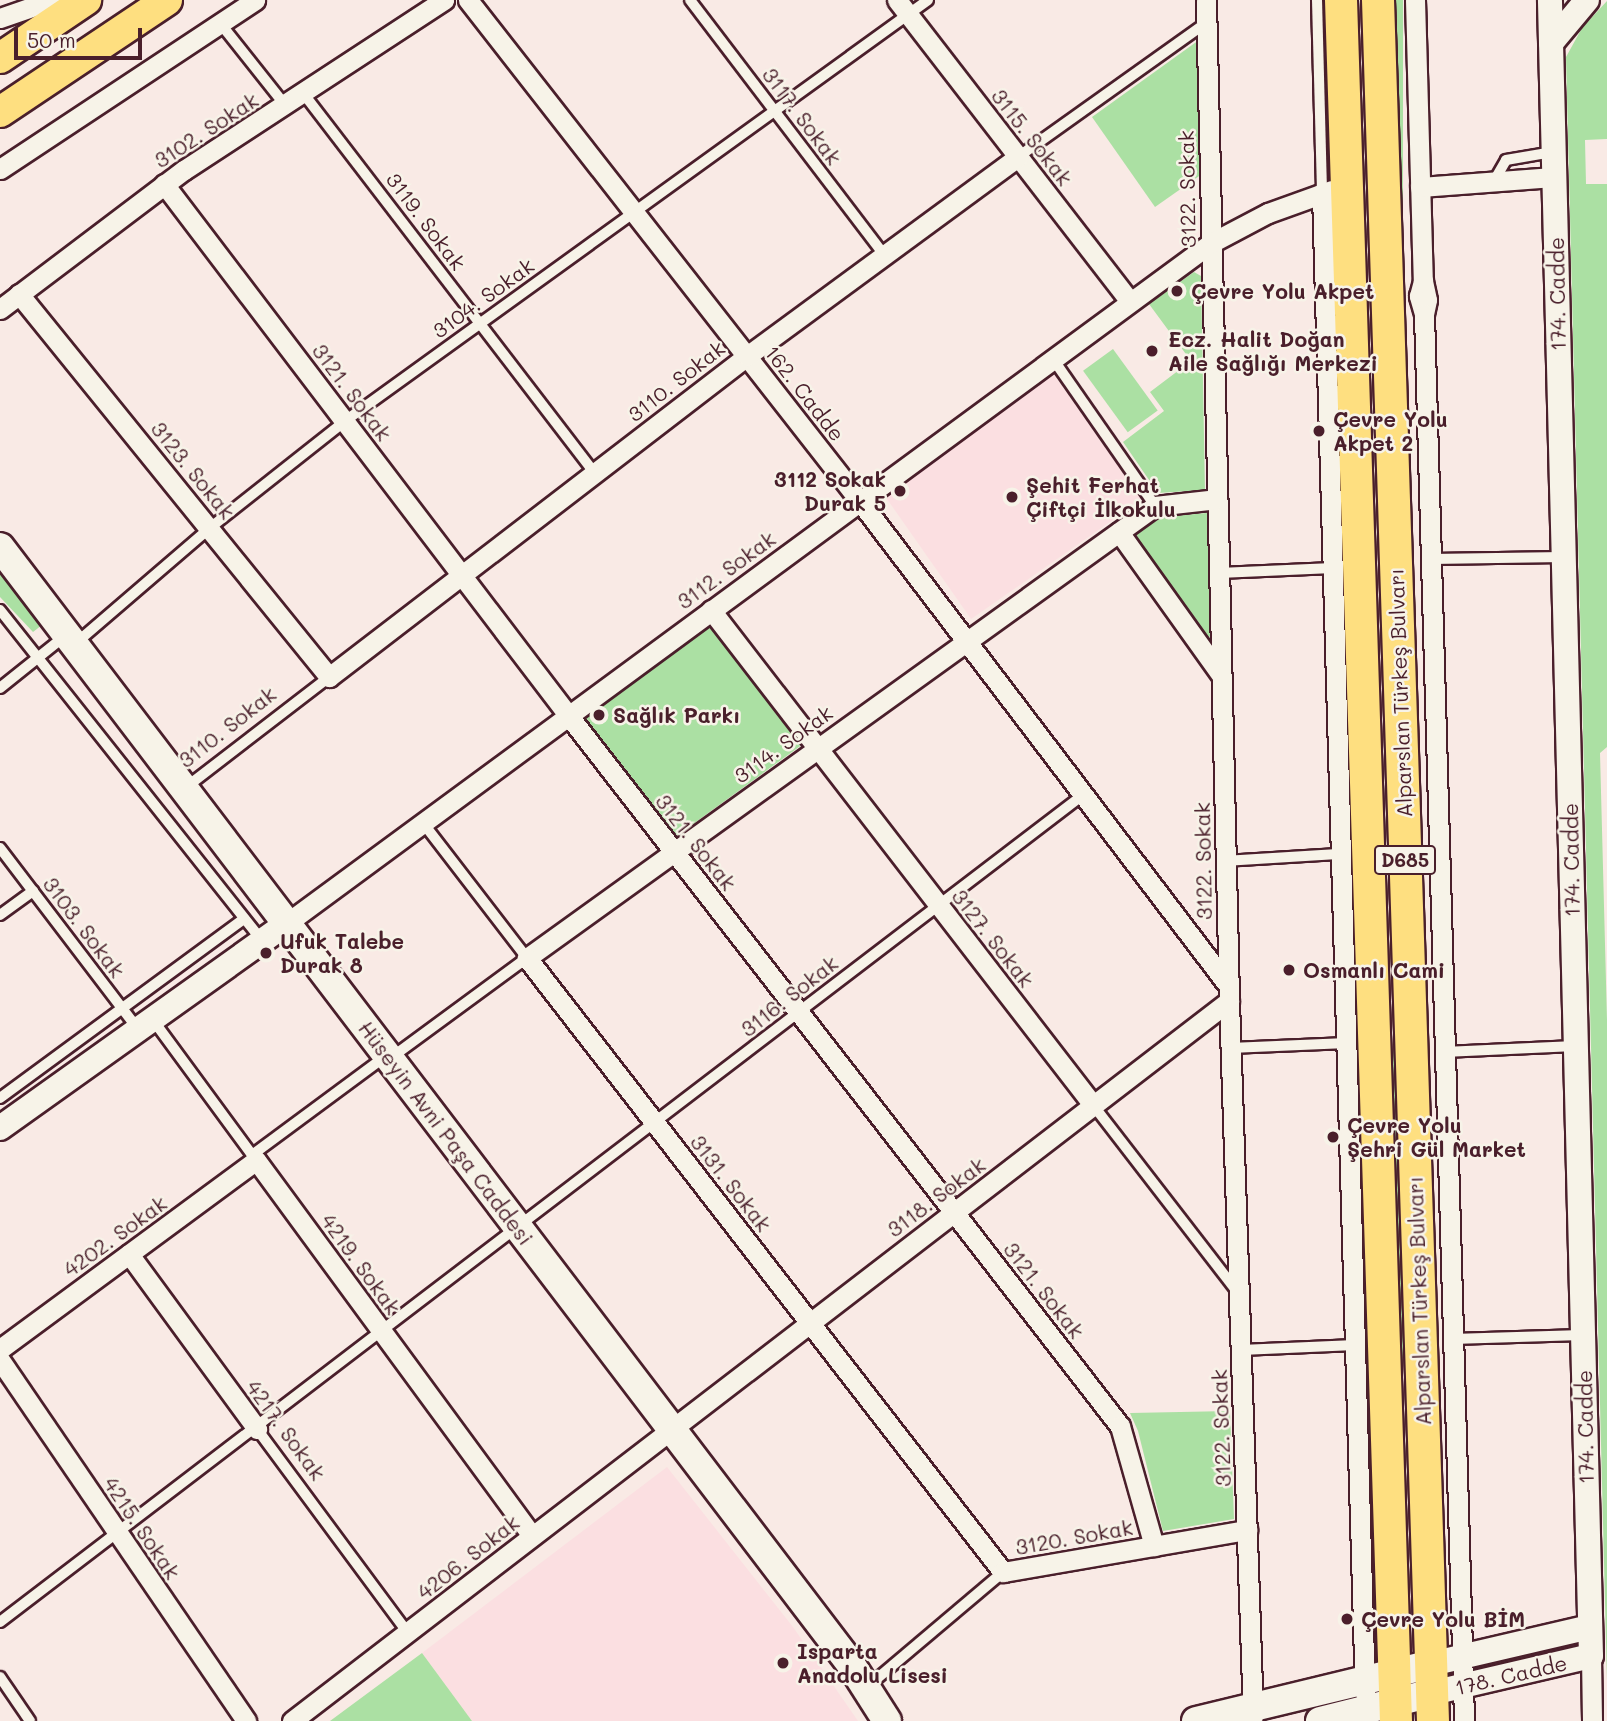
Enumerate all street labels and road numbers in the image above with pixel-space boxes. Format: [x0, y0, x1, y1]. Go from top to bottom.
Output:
street label: 3117. Sokak [757, 62, 847, 170]
street label: 3115. Sokak [986, 84, 1078, 190]
street label: 3102. Sokak [149, 87, 263, 173]
street label: 3122. Sokak [1173, 130, 1201, 248]
street label: 3119. Sokak [381, 167, 471, 275]
street label: 174. Cadde [1543, 237, 1571, 351]
street label: 3104. Sokak [427, 253, 539, 343]
street label: 3110. Sokak [622, 335, 730, 427]
street label: 3121. Sokak [307, 338, 397, 446]
street label: 162. Cadde [760, 340, 850, 446]
street label: 3123. Sokak [146, 416, 240, 524]
street label: 3112. Sokak [672, 526, 780, 614]
street label: Alparslan Türkeş Bulvarı [1383, 568, 1417, 818]
street label: 3110. Sokak [173, 681, 281, 773]
street label: 3114. Sokak [729, 700, 837, 788]
street label: 3121. Sokak [651, 789, 741, 895]
street label: 3122. Sokak [1189, 802, 1217, 920]
street label: 174. Cadde [1557, 803, 1585, 917]
road number: D685 [1374, 845, 1436, 876]
street label: 3103. Sokak [38, 872, 130, 982]
street label: 3127. Sokak [947, 884, 1039, 992]
street label: 3116. Sokak [735, 950, 843, 1042]
street label: Hüseyin Avni Paşa Caddesi [353, 1016, 539, 1250]
street label: 3131. Sokak [685, 1130, 777, 1236]
street label: 3118. Sokak [882, 1152, 990, 1242]
street label: Alparslan Türkeş Bulvarı [1402, 1176, 1436, 1426]
street label: 4202. Sokak [59, 1190, 171, 1282]
street label: 4219. Sokak [316, 1209, 406, 1319]
street label: 3121. Sokak [999, 1237, 1089, 1343]
street label: 3122. Sokak [1206, 1369, 1236, 1487]
street label: 174. Cadde [1571, 1370, 1599, 1484]
street label: 4217. Sokak [241, 1375, 331, 1485]
street label: 4215. Sokak [98, 1472, 186, 1584]
street label: 4206. Sokak [412, 1509, 524, 1605]
street label: 3120. Sokak [1013, 1514, 1135, 1560]
street label: 178. Cadde [1452, 1650, 1570, 1700]

